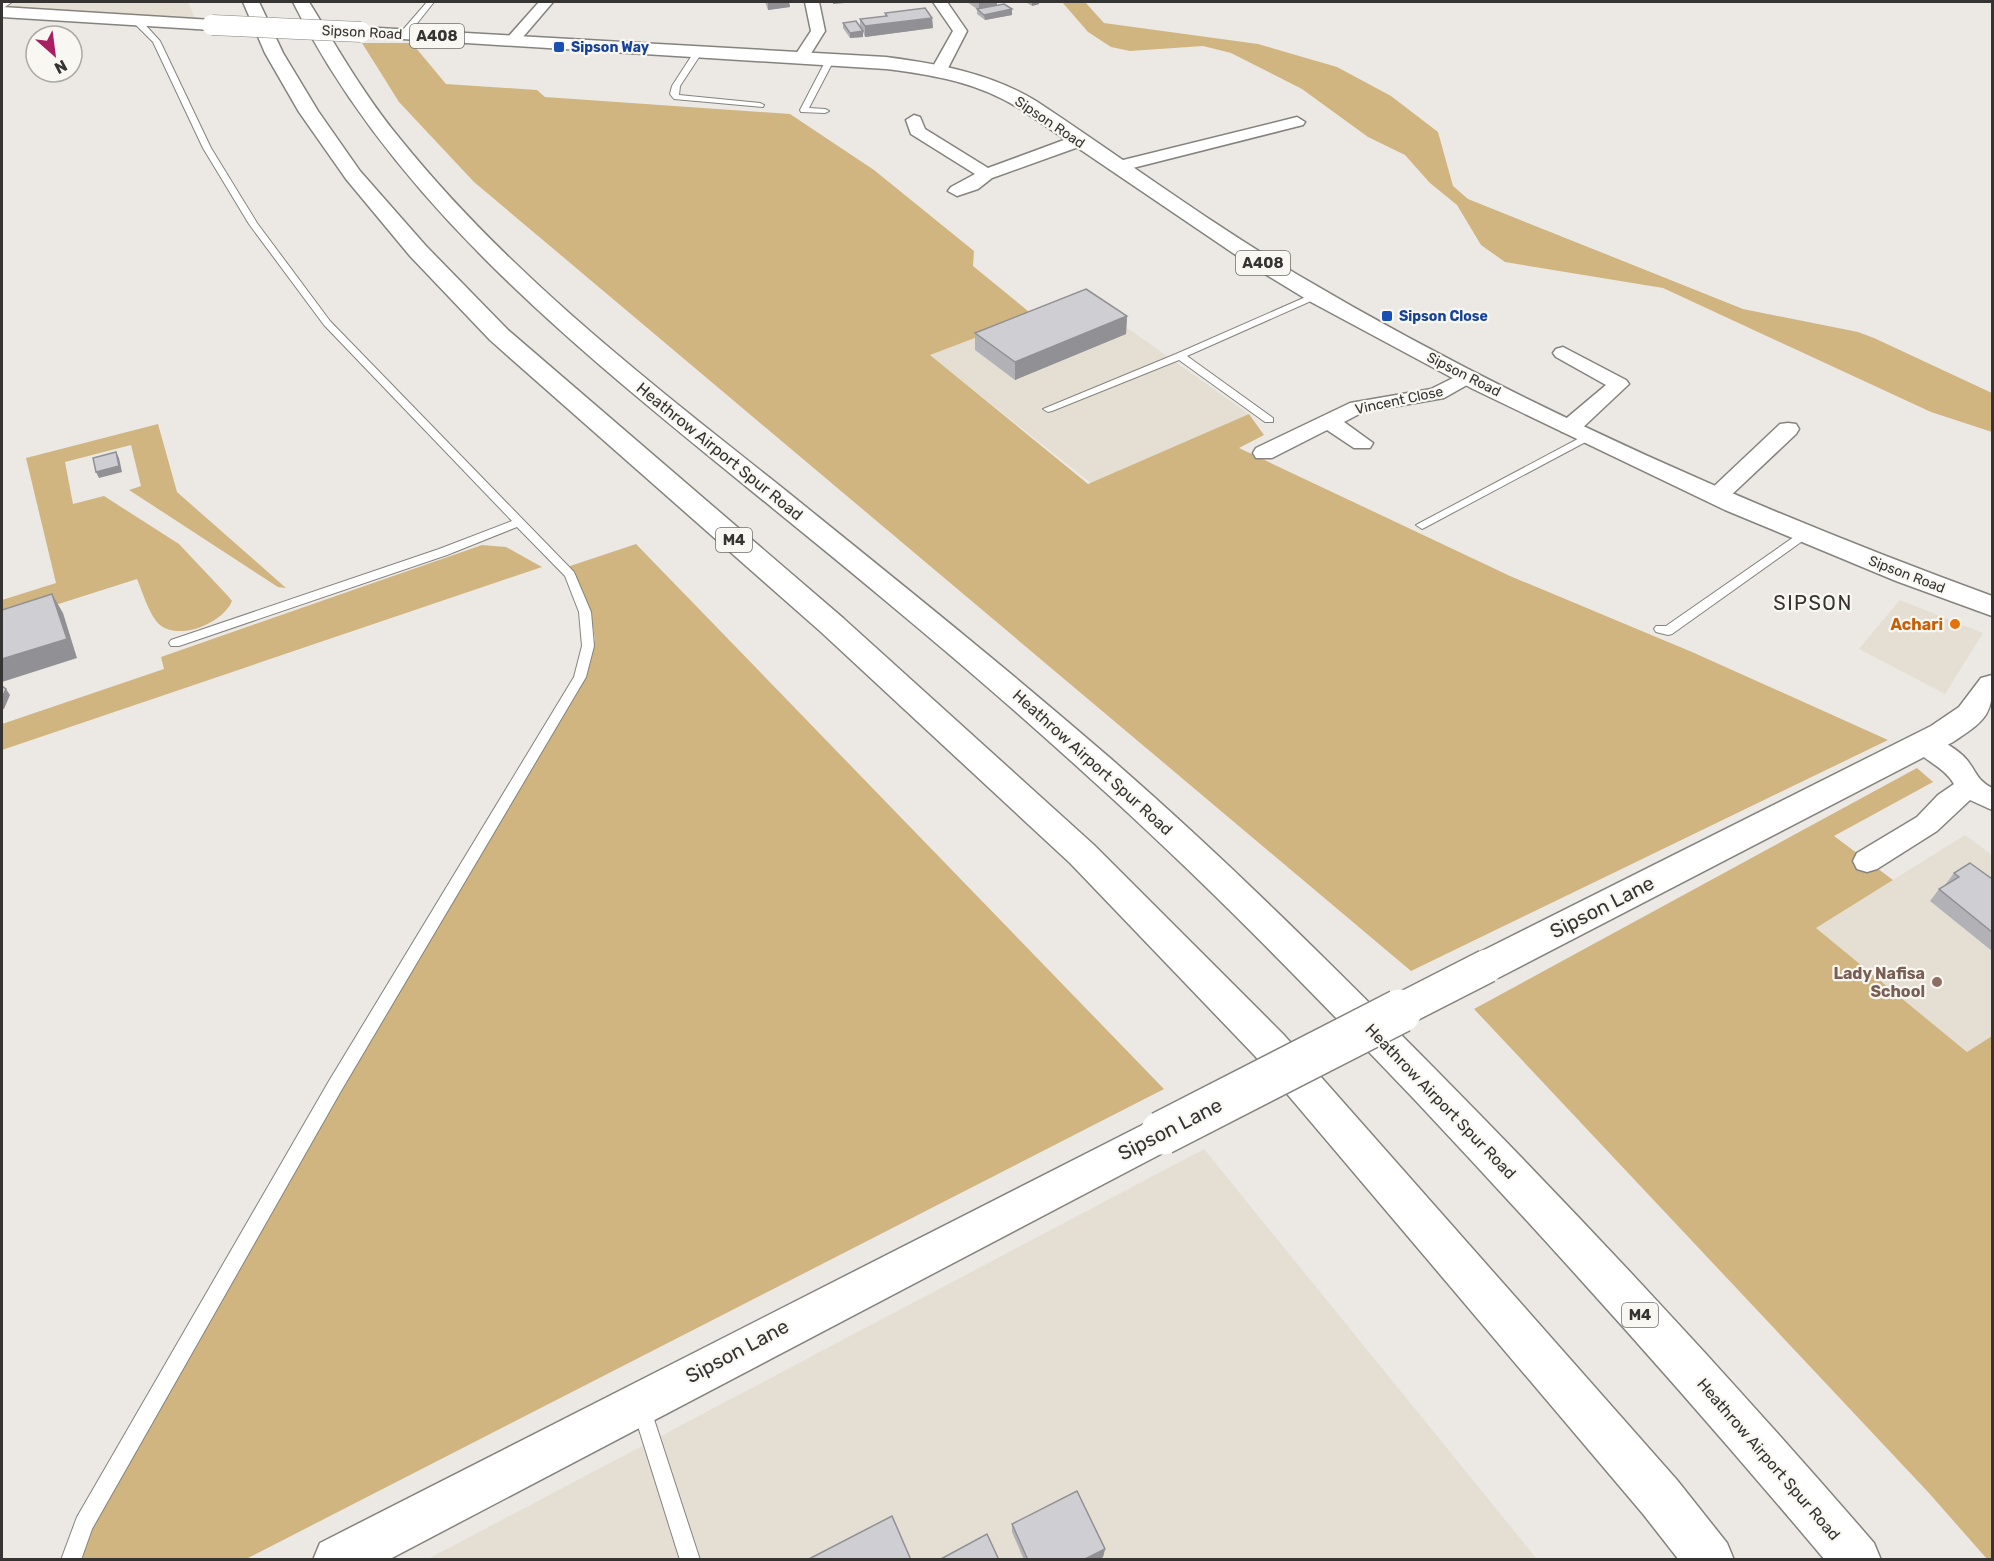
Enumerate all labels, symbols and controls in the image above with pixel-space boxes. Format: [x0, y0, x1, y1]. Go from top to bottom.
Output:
street label: Sipson Road [321, 22, 403, 43]
north arrow [24, 24, 84, 84]
road number: A408 [410, 24, 464, 48]
place label: Sipson Way [571, 39, 650, 56]
marker: Sipson Way [552, 40, 566, 54]
text: N [51, 56, 70, 78]
street label: Sipson Road [1012, 93, 1088, 152]
road number: A408 [1236, 251, 1290, 275]
place label: Sipson Close [1399, 308, 1488, 325]
marker: Sipson Close [1380, 309, 1394, 323]
street label: Sipson Road [1424, 349, 1504, 400]
street label: Heathrow Airport Spur Road [633, 378, 807, 524]
street label: Vincent Close [1354, 383, 1445, 418]
road number: M4 [716, 528, 752, 552]
street label: Sipson Road [1866, 552, 1948, 597]
district label: SIPSON [1773, 591, 1853, 615]
place label: Achari [1891, 615, 1943, 634]
marker: Achari [1948, 617, 1962, 631]
street label: Heathrow Airport Spur Road [1009, 686, 1176, 839]
street label: Sipson Lane [1546, 871, 1658, 943]
place label: Lady Nafisa School [1833, 964, 1925, 1001]
marker: Lady Nafisa School [1930, 975, 1944, 989]
street label: Heathrow Airport Spur Road [1361, 1020, 1520, 1183]
street label: Sipson Lane [1114, 1093, 1226, 1165]
road number: M4 [1622, 1303, 1658, 1327]
street label: Sipson Lane [681, 1314, 793, 1388]
street label: Heathrow Airport Spur Road [1693, 1374, 1844, 1544]

